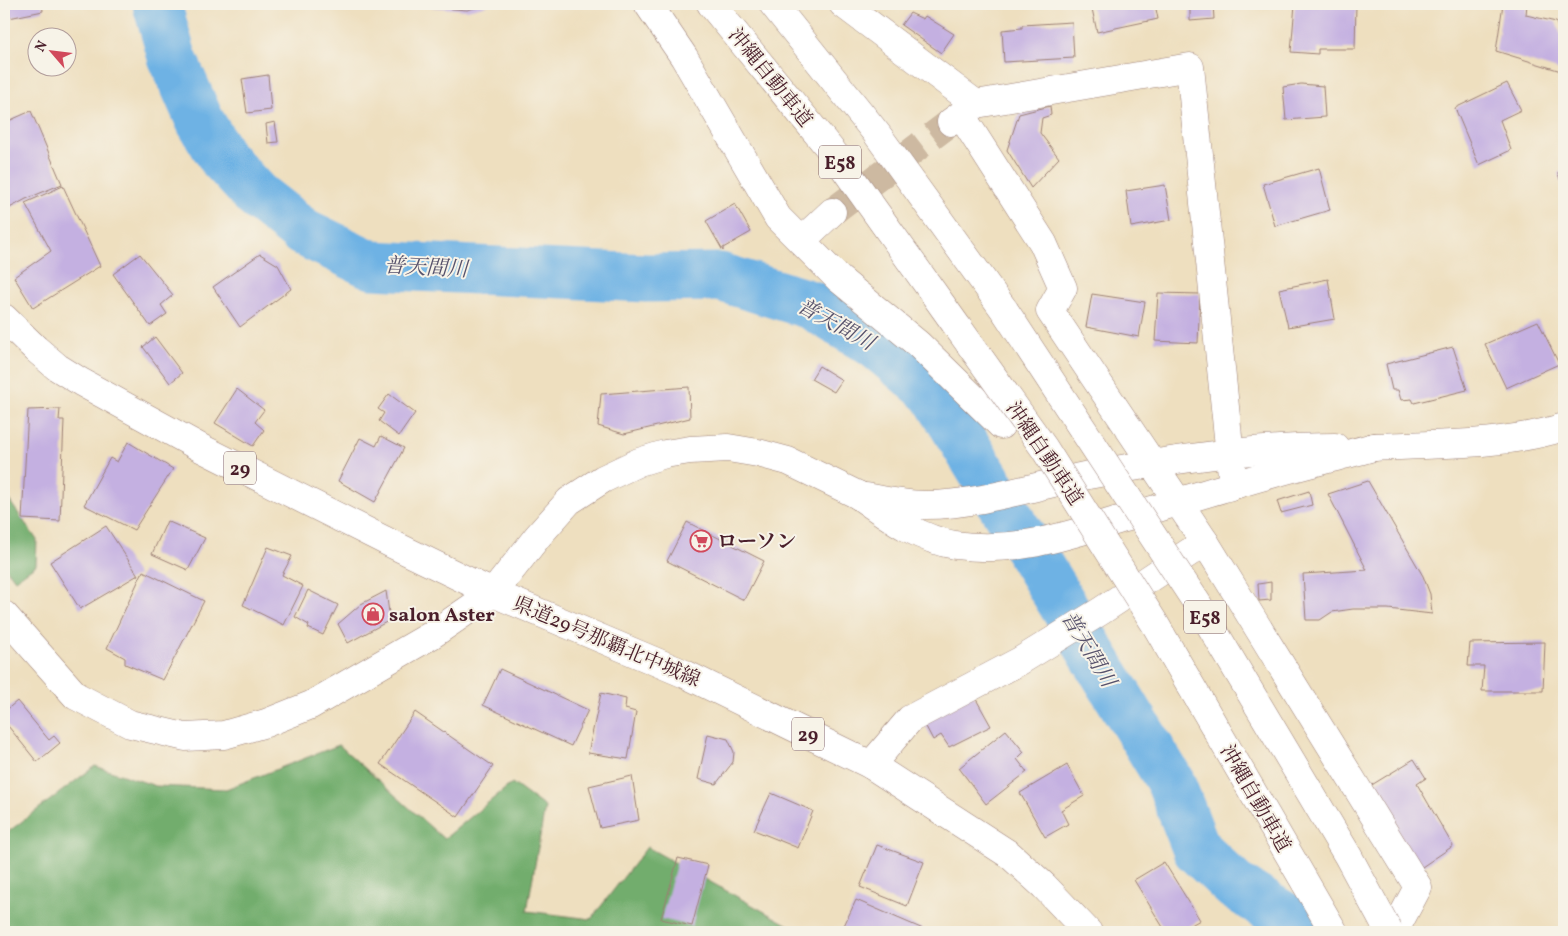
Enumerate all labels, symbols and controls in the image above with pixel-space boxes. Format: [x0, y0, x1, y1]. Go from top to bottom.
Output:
street label: 沖縄自動車道 [721, 23, 818, 134]
north arrow [28, 28, 78, 78]
text: N [31, 38, 53, 56]
road number: E58 [819, 146, 861, 178]
water label: 普天間川 [383, 252, 471, 285]
water label: 普天間川 [792, 292, 881, 359]
street label: 沖縄自動車道 [998, 397, 1089, 512]
road number: 29 [224, 452, 256, 484]
supermarket icon: ローソン [689, 529, 713, 553]
place label: ローソン [717, 529, 796, 557]
street label: 県道29号那覇北中城線 [508, 591, 704, 695]
road number: E58 [1184, 600, 1226, 634]
shop icon: salon Aster [361, 602, 385, 626]
place label: salon Aster [389, 602, 495, 630]
water label: 普天間川 [1054, 606, 1123, 695]
road number: 29 [792, 718, 824, 751]
street label: 沖縄自動車道 [1212, 740, 1296, 858]

